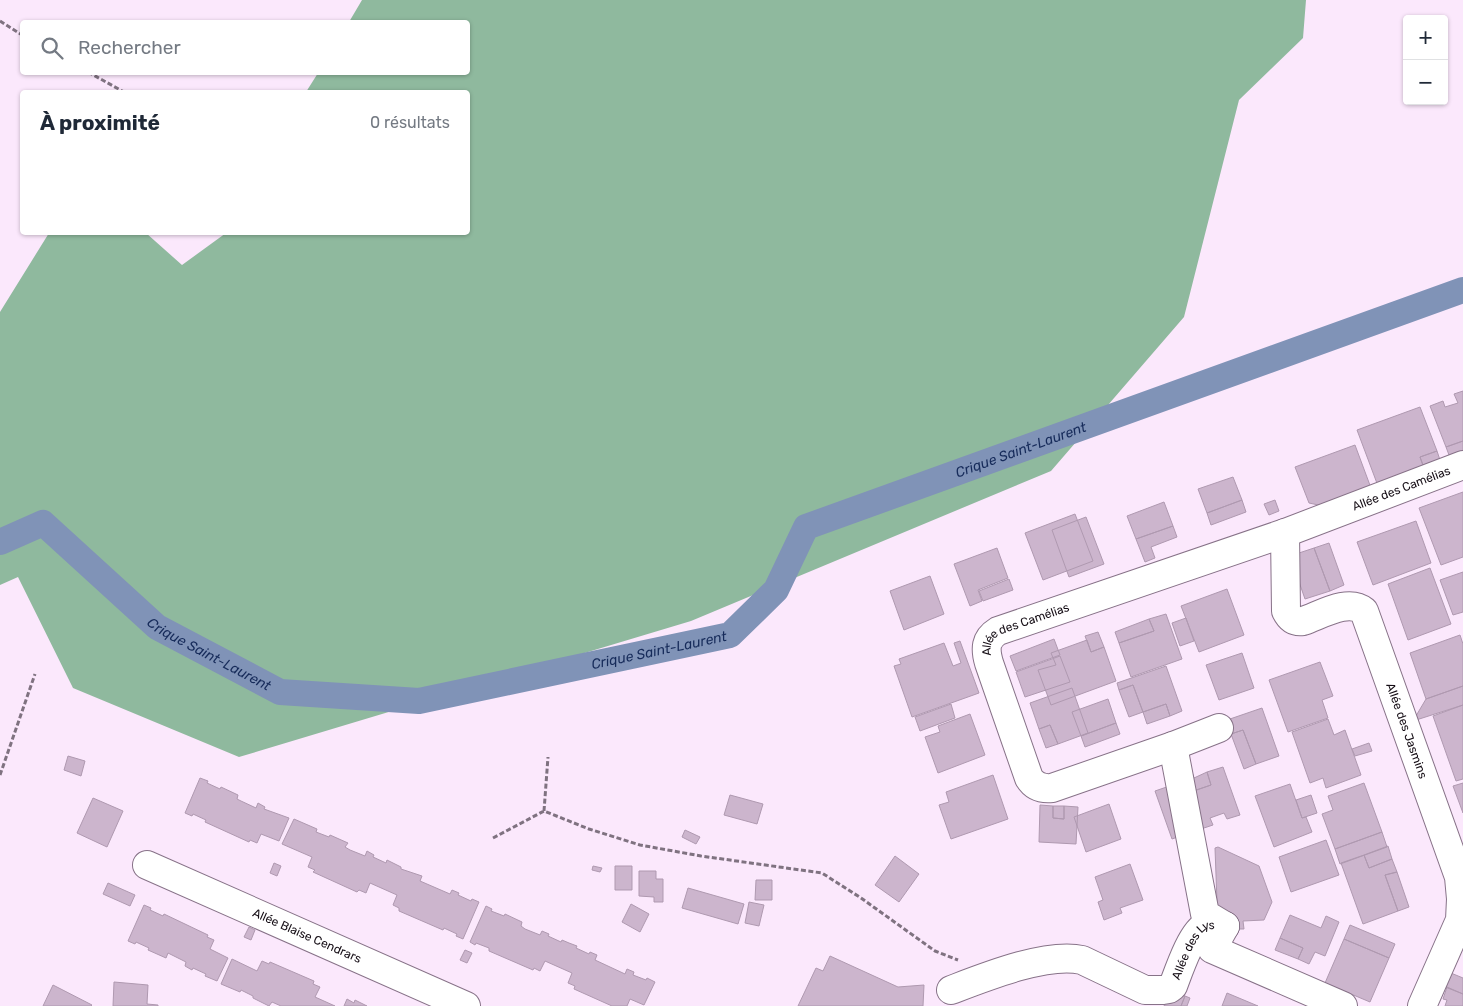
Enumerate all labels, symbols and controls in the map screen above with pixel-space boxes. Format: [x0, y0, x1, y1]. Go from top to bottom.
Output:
map controls [1403, 15, 1448, 105]
button: + [1403, 15, 1448, 60]
search box [20, 20, 470, 75]
icon: search [38, 34, 66, 62]
text: Rechercher [78, 36, 181, 59]
button: − [1403, 60, 1448, 105]
text: À proximité [40, 110, 160, 135]
text: 0 résultats [370, 113, 450, 132]
water label: Crique Saint-Laurent [953, 418, 1089, 481]
street label: Allée des Camélias [1350, 463, 1452, 514]
street label: Allée des Camélias [979, 600, 1071, 656]
water label: Crique Saint-Laurent [144, 614, 274, 694]
water label: Crique Saint-Laurent [590, 627, 729, 673]
street label: Allée des Jasmins [1383, 681, 1430, 780]
street label: Allée Blaise Cendrars [250, 906, 364, 966]
street label: Allée des Lys [1169, 918, 1215, 982]

